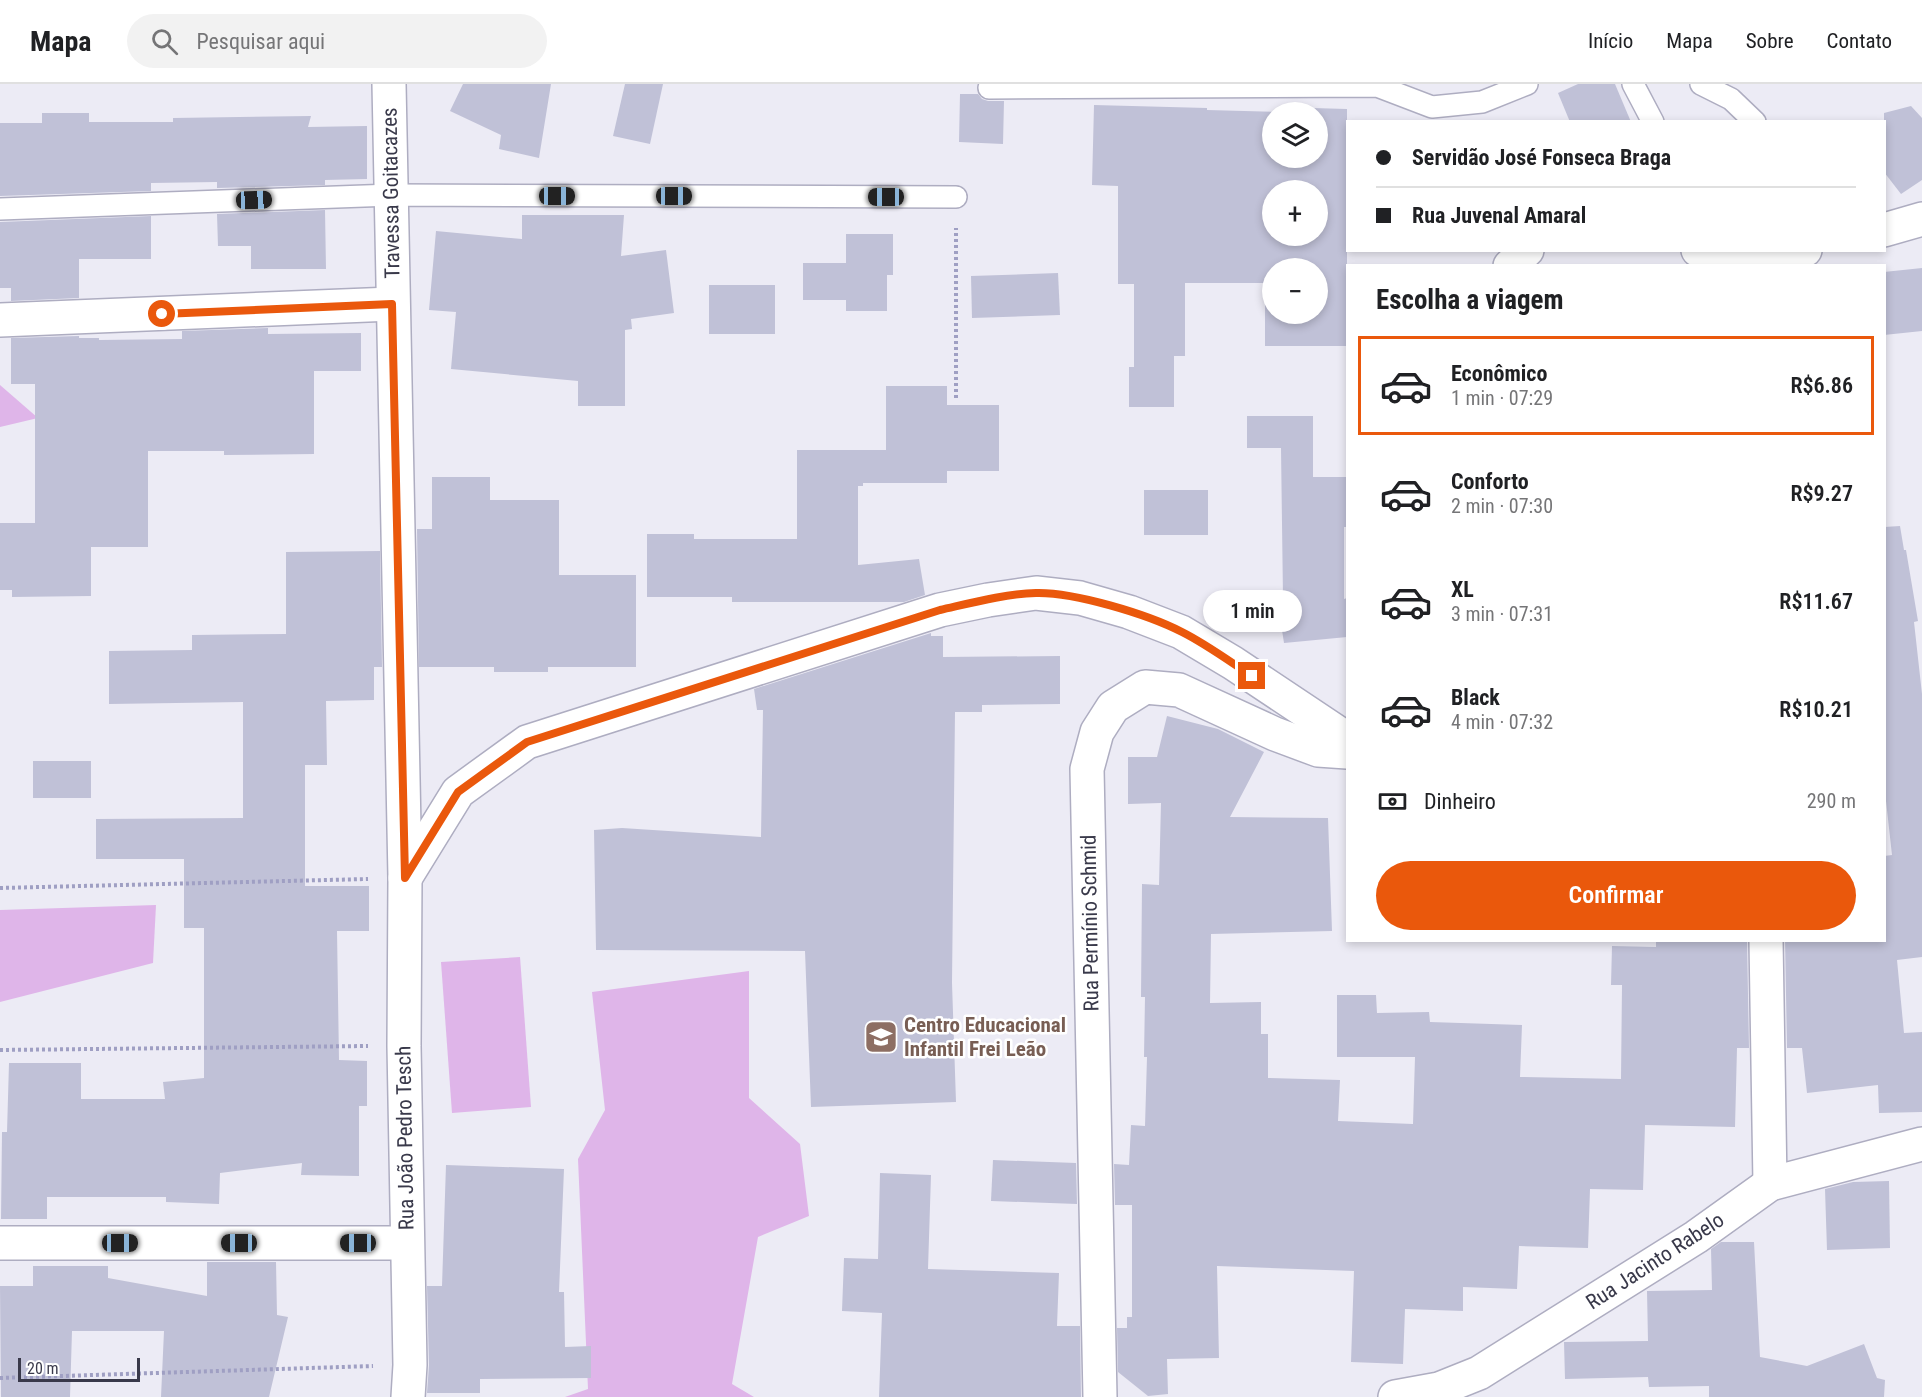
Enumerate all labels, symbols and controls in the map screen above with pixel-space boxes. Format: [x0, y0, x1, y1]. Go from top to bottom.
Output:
search box [127, 14, 547, 68]
text: Mapa [30, 25, 91, 58]
icon: search [148, 25, 181, 58]
text: Pesquisar aqui [196, 29, 325, 54]
text: Início [1588, 29, 1633, 53]
text: Mapa [1666, 29, 1713, 53]
text: Sobre [1746, 29, 1794, 53]
text: Contato [1827, 29, 1892, 53]
map controls [1262, 102, 1328, 324]
button: layers [1262, 102, 1328, 168]
street label: Travessa Goitacazes [378, 107, 404, 279]
text: Servidão José Fonseca Braga [1412, 145, 1671, 170]
button: + [1262, 180, 1328, 246]
car [539, 187, 575, 205]
car [656, 187, 692, 205]
car [868, 188, 904, 206]
car [236, 190, 272, 210]
text: Rua Juvenal Amaral [1412, 203, 1586, 228]
button: − [1262, 258, 1328, 324]
text: Escolha a viagem [1376, 284, 1564, 316]
route start [148, 300, 175, 327]
icon: car [1379, 359, 1433, 413]
text: Econômico [1451, 361, 1547, 386]
text: R$6.86 [1790, 373, 1853, 398]
text: 1 min · 07:29 [1451, 386, 1553, 410]
icon: car [1379, 467, 1433, 521]
text: Conforto [1451, 469, 1529, 494]
text: R$9.27 [1790, 481, 1853, 506]
text: 2 min · 07:30 [1451, 494, 1553, 518]
icon: car [1379, 575, 1433, 629]
text: XL [1451, 577, 1474, 602]
callout: 1 min [1202, 589, 1302, 631]
text: R$11.67 [1779, 589, 1853, 614]
text: 1 min [1230, 599, 1275, 623]
text: 3 min · 07:31 [1451, 602, 1553, 626]
route end [1238, 662, 1265, 689]
icon: car [1379, 683, 1433, 737]
text: Black [1451, 685, 1500, 710]
text: R$10.21 [1779, 697, 1853, 722]
text: 4 min · 07:32 [1451, 710, 1553, 734]
icon: cash [1376, 785, 1409, 818]
text: Dinheiro [1424, 789, 1496, 814]
text: 290 m [1807, 789, 1856, 813]
street label: Rua Permínio Schmid [1076, 834, 1104, 1012]
button: Confirmar [1376, 861, 1856, 930]
place label: Centro Educacional Infantil Frei Leão [904, 1013, 1066, 1061]
school or university icon: Centro Educacional Infantil Frei Leão [863, 1019, 899, 1055]
street label: Rua João Pedro Tesch [391, 1046, 419, 1230]
street label: Rua Jacinto Rabelo [1582, 1208, 1728, 1314]
car [102, 1234, 138, 1252]
car [221, 1234, 257, 1252]
car [340, 1234, 376, 1252]
scale bar [18, 1355, 140, 1382]
text: 20 m [27, 1359, 59, 1378]

